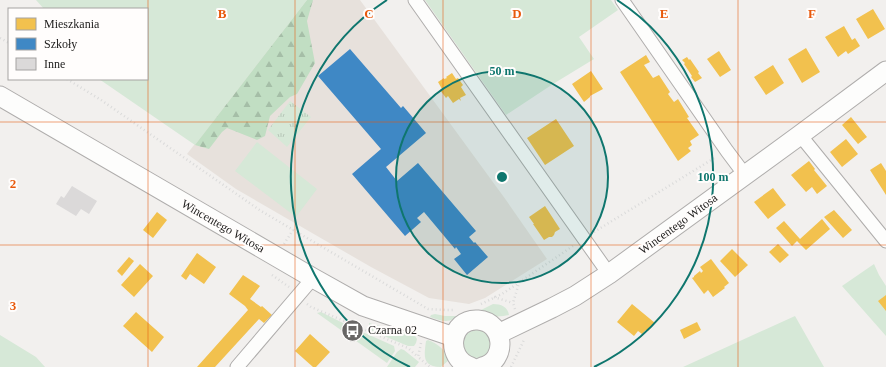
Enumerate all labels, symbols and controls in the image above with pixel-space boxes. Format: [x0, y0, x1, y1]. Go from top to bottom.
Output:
text: B [218, 6, 227, 21]
text: C [364, 6, 374, 21]
text: D [512, 6, 522, 21]
text: E [660, 6, 668, 21]
text: F [808, 6, 816, 21]
legend [8, 8, 148, 80]
text: Mieszkania [44, 17, 100, 31]
text: Szkoły [44, 37, 77, 51]
text: Inne [44, 57, 65, 71]
text: 50 m [490, 64, 515, 78]
centre of rings [495, 170, 509, 184]
text: 100 m [698, 170, 729, 184]
text: 2 [10, 176, 16, 191]
street label: Wincentego Witosa [636, 190, 721, 257]
street label: Wincentego Witosa [179, 196, 268, 256]
text: 3 [10, 298, 17, 313]
bus stop icon: Czarna 02 [339, 317, 365, 343]
place label: Czarna 02 [368, 323, 417, 337]

